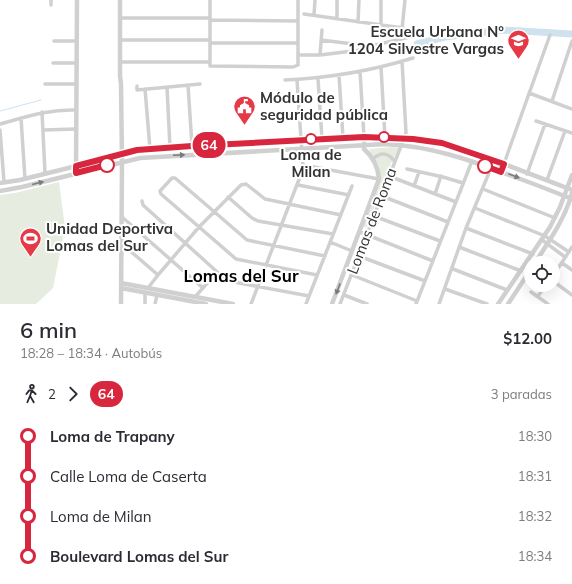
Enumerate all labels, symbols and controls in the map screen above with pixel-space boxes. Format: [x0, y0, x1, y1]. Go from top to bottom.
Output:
place label: Escuela Urbana N° 1204 Silvestre Vargas [348, 22, 504, 58]
school or university icon: Escuela Urbana N° 1204 Silvestre Vargas [506, 28, 532, 61]
place label: Módulo de seguridad pública [260, 88, 388, 124]
public building icon: Módulo de seguridad pública [231, 94, 257, 127]
unlabelled marker [378, 131, 390, 143]
line badge: 64 [191, 132, 227, 158]
marker: Loma de Milan [305, 133, 317, 145]
text: 64 [201, 136, 217, 154]
place label: Loma de Milan [280, 145, 342, 181]
one-way arrow [173, 152, 185, 159]
unlabelled marker [99, 157, 115, 173]
unlabelled marker [477, 158, 493, 174]
street label: Lomas de Roma [343, 165, 401, 277]
one-way arrow [508, 174, 520, 180]
one-way arrow [32, 180, 44, 186]
place label: Unidad Deportiva Lomas del Sur [46, 219, 173, 255]
sports icon: Unidad Deportiva Lomas del Sur [17, 225, 43, 258]
map controls [524, 256, 560, 292]
button: locate [524, 256, 560, 292]
district label: Lomas del Sur [183, 265, 299, 286]
one-way arrow [334, 284, 340, 296]
text: 6 min [20, 316, 77, 344]
text: $12.00 [503, 329, 552, 348]
text: 18:28 – 18:34 · Autobús [20, 345, 162, 361]
icon: walk [20, 383, 42, 405]
icon: forward [62, 383, 84, 405]
text: 64 [98, 385, 115, 403]
text: 2 [48, 386, 56, 402]
text: 3 paradas [491, 386, 552, 402]
text: Loma de Trapany [50, 427, 175, 446]
text: 18:30 [518, 428, 552, 444]
text: Calle Loma de Caserta [50, 467, 207, 486]
text: 18:31 [518, 468, 552, 484]
text: Loma de Milan [50, 507, 152, 526]
text: 18:32 [518, 508, 552, 524]
text: Boulevard Lomas del Sur [50, 547, 228, 566]
text: 18:34 [518, 548, 552, 564]

